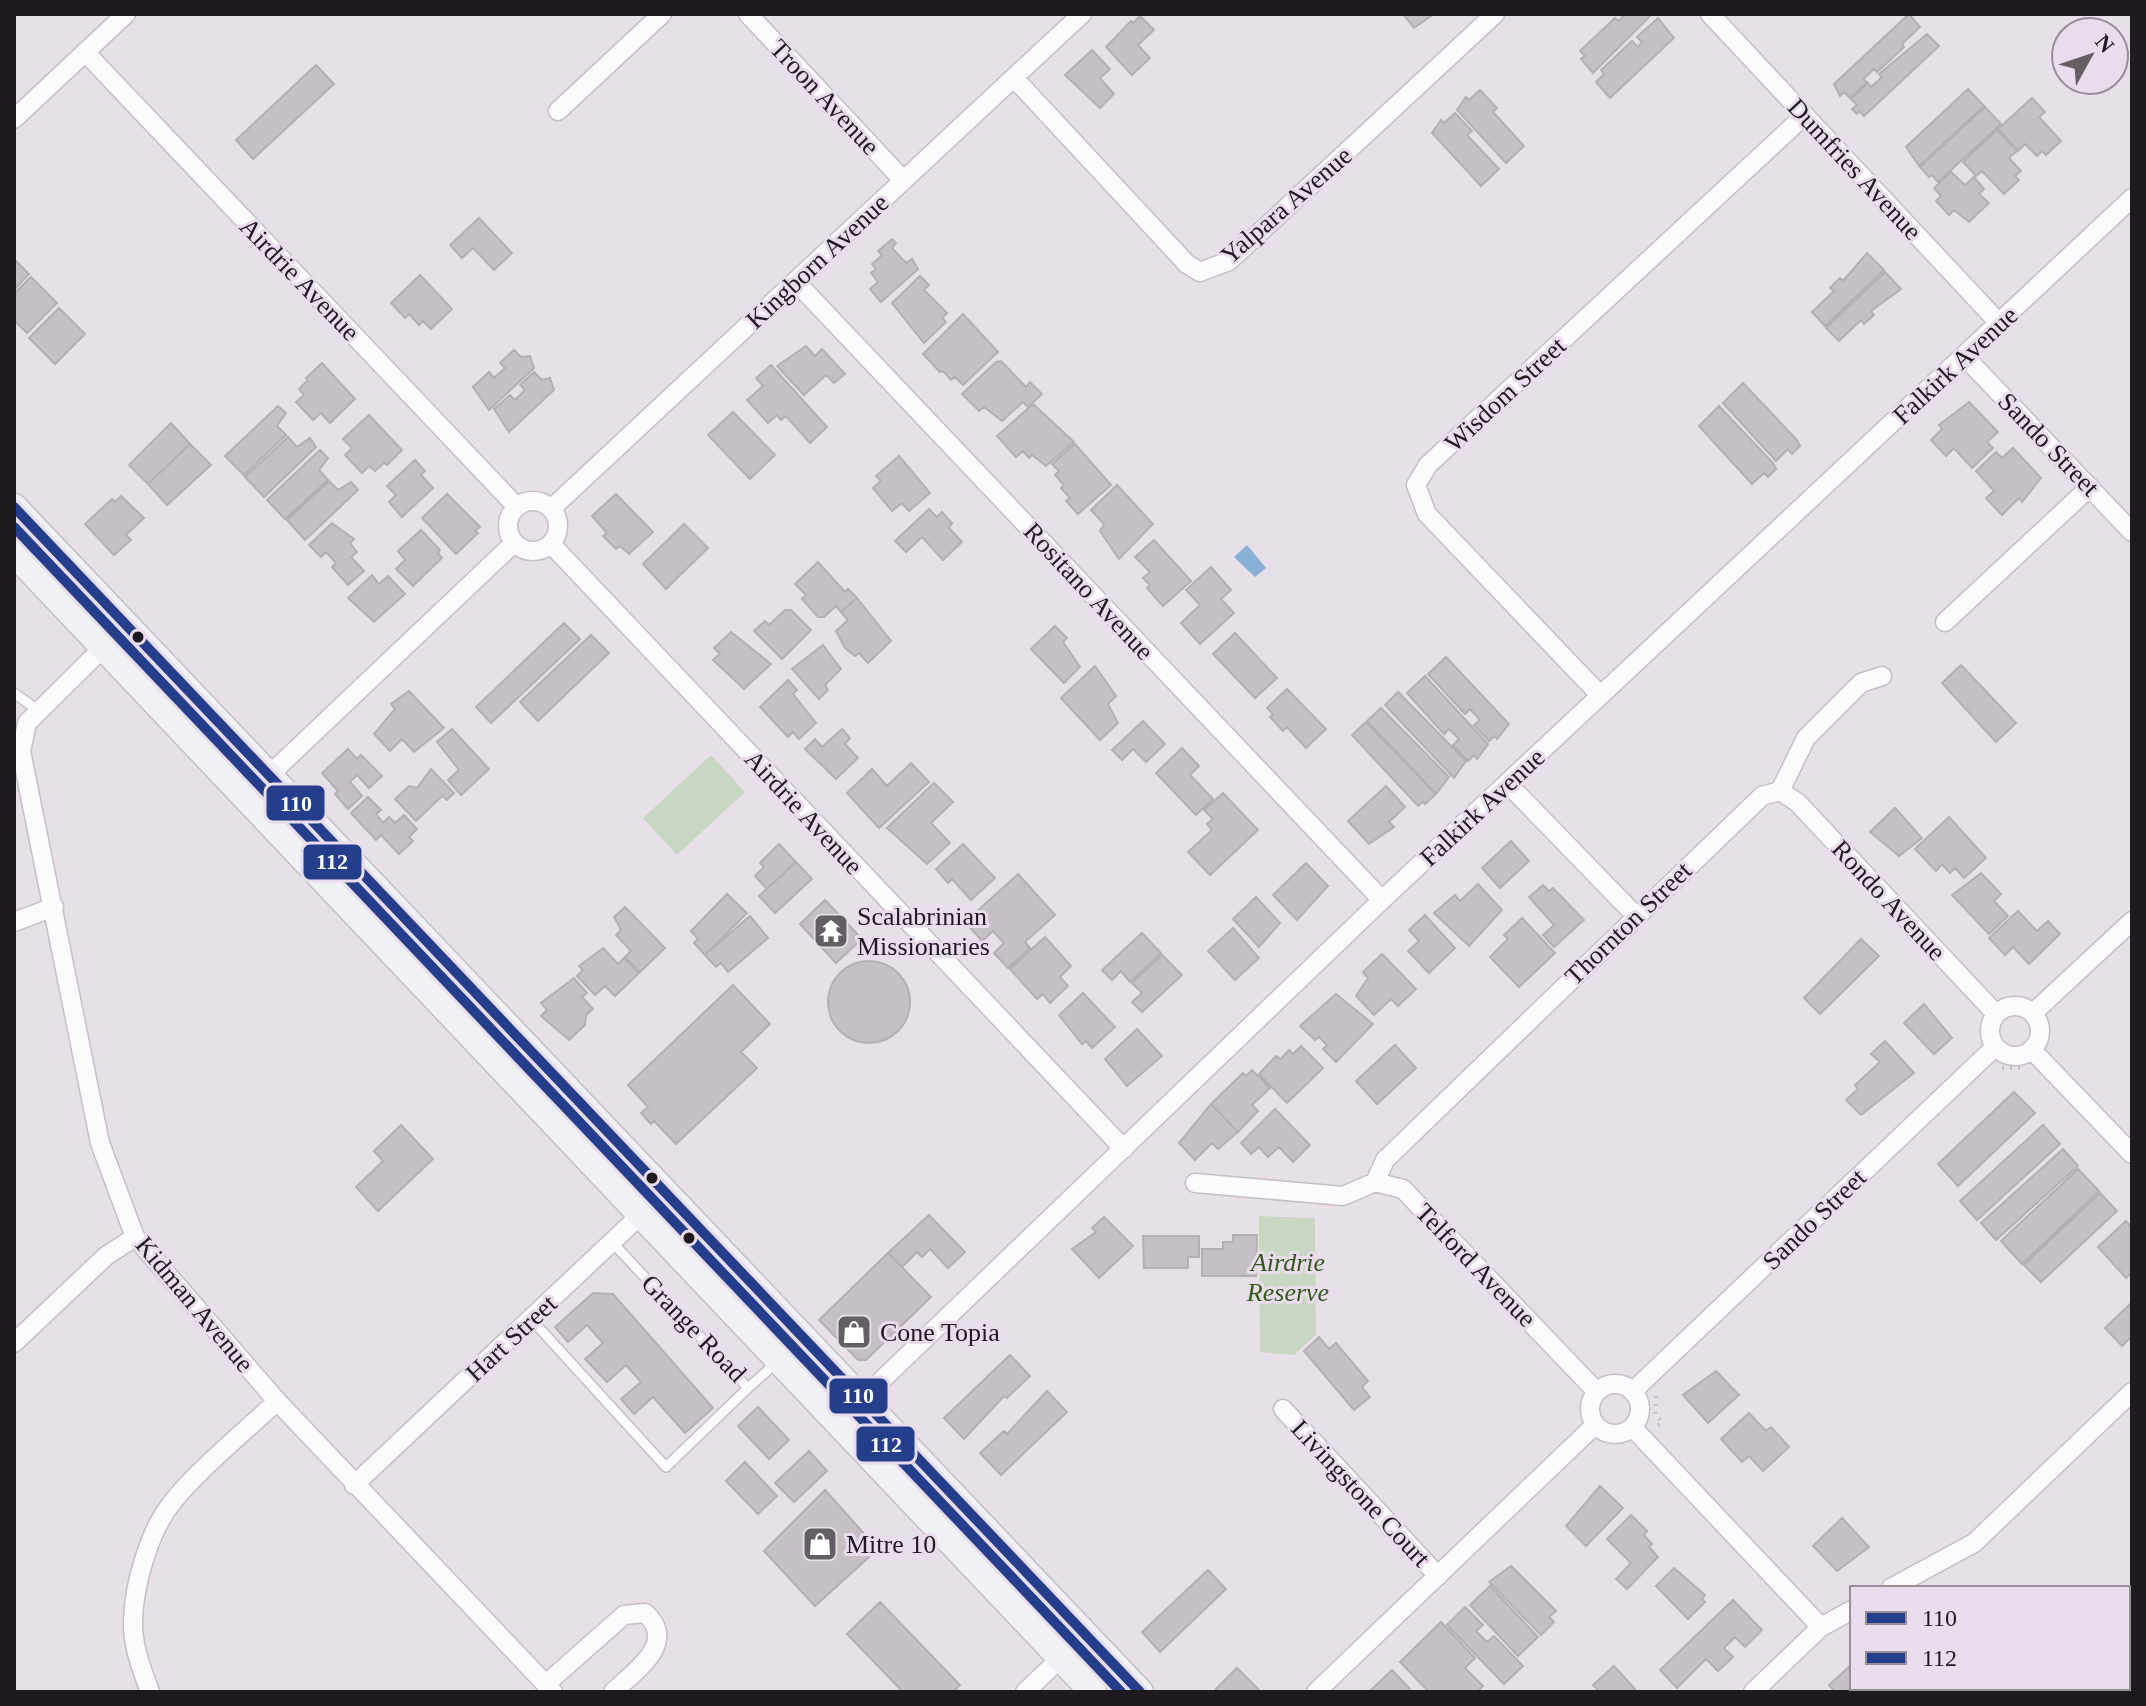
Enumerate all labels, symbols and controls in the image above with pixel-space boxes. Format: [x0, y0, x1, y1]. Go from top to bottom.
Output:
north arrow [2050, 16, 2130, 96]
text: N [2090, 29, 2120, 58]
street label: Troon Avenue [764, 34, 885, 161]
street label: Dumfries Avenue [1782, 93, 1927, 246]
street label: Yalpara Avenue [1215, 141, 1358, 270]
street label: Kingborn Avenue [740, 188, 894, 335]
street label: Airdrie Avenue [234, 212, 365, 347]
street label: Falkirk Avenue [1887, 301, 2023, 430]
street label: Wisdom Street [1439, 331, 1572, 458]
street label: Sando Street [1992, 387, 2106, 503]
street label: Rositano Avenue [1018, 517, 1159, 666]
unlabelled marker [130, 629, 146, 645]
street label: Falkirk Avenue [1414, 743, 1550, 872]
street label: Airdrie Avenue [739, 744, 868, 880]
line badge: 110 [265, 784, 326, 822]
text: 110 [280, 791, 312, 816]
street label: Rondo Avenue [1826, 834, 1952, 966]
line badge: 112 [302, 843, 363, 881]
text: 112 [316, 849, 348, 874]
street label: Thornton Street [1559, 855, 1698, 991]
place label: Scalabrinian Missionaries [857, 902, 990, 961]
temple icon: Scalabrinian Missionaries [812, 912, 850, 950]
street label: Sando Street [1757, 1162, 1873, 1276]
unlabelled marker [644, 1170, 660, 1186]
street label: Telford Avenue [1410, 1198, 1542, 1333]
unlabelled marker [681, 1230, 697, 1246]
street label: Kidman Avenue [130, 1231, 260, 1378]
park label: Airdrie Reserve [1246, 1248, 1329, 1307]
street label: Grange Road [635, 1269, 752, 1388]
street label: Hart Street [460, 1289, 563, 1388]
shop icon: Cone Topia [835, 1313, 873, 1351]
place label: Cone Topia [880, 1318, 1000, 1347]
line badge: 110 [828, 1377, 889, 1415]
text: 110 [842, 1383, 874, 1408]
street label: Livingstone Court [1285, 1414, 1437, 1573]
line badge: 112 [855, 1425, 916, 1463]
text: 112 [870, 1432, 902, 1457]
shop icon: Mitre 10 [801, 1525, 839, 1563]
place label: Mitre 10 [846, 1530, 936, 1559]
legend [1850, 1586, 2130, 1690]
text: 110 [1922, 1605, 1957, 1631]
text: 112 [1922, 1645, 1957, 1671]

